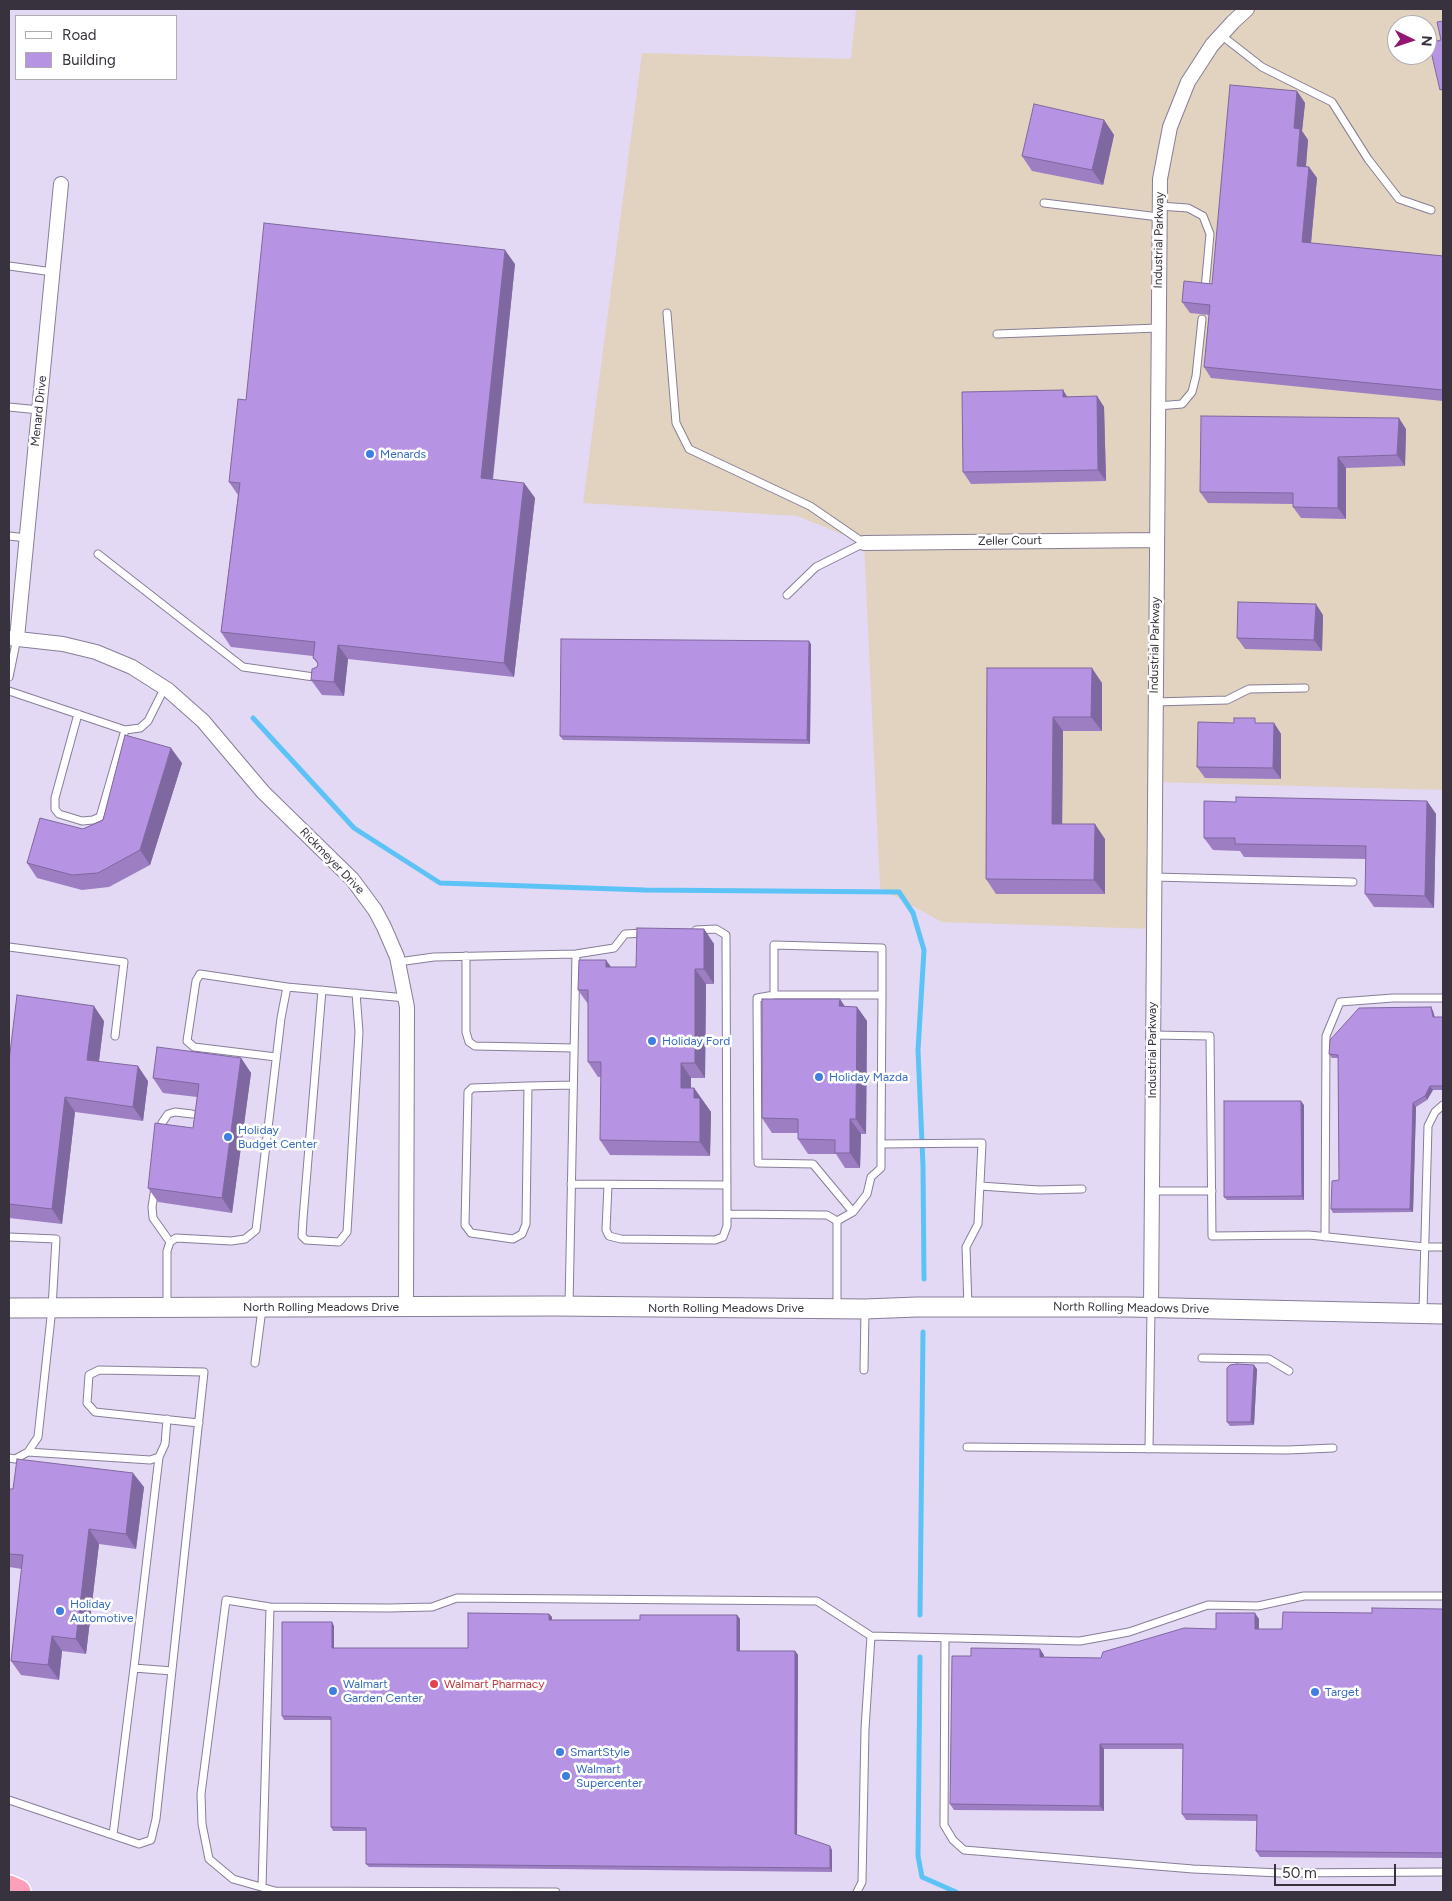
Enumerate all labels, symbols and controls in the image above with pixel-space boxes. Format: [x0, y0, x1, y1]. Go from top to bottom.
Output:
legend [15, 15, 178, 80]
north arrow [1387, 15, 1437, 65]
text: Road [62, 26, 97, 44]
text: N [1418, 35, 1435, 47]
text: Building [62, 51, 116, 69]
street label: Industrial Parkway [1151, 191, 1167, 289]
street label: Menard Drive [28, 375, 50, 447]
place label: Menards [380, 447, 426, 461]
marker: Menards [364, 448, 376, 460]
street label: Zeller Court [978, 533, 1042, 549]
street label: Industrial Parkway [1147, 596, 1163, 694]
street label: Rickmeyer Drive [297, 825, 367, 897]
street label: Industrial Parkway [1145, 1002, 1159, 1098]
place label: Holiday Ford [662, 1034, 730, 1048]
marker: Holiday Ford [646, 1035, 658, 1047]
place label: Holiday Mazda [829, 1070, 908, 1084]
marker: Holiday Mazda [813, 1071, 825, 1083]
place label: Holiday Budget Center [238, 1123, 317, 1151]
marker: Holiday Budget Center [222, 1131, 234, 1143]
street label: North Rolling Meadows Drive [1053, 1299, 1209, 1317]
street label: North Rolling Meadows Drive [243, 1300, 399, 1314]
street label: North Rolling Meadows Drive [648, 1301, 804, 1315]
place label: Holiday Automotive [70, 1597, 133, 1625]
marker: Holiday Automotive [54, 1605, 66, 1617]
place label: Walmart Garden Center [343, 1677, 423, 1705]
place label: Walmart Pharmacy [444, 1677, 544, 1691]
marker: Walmart Pharmacy [428, 1678, 440, 1690]
marker: Walmart Garden Center [327, 1685, 339, 1697]
place label: Target [1325, 1685, 1359, 1699]
marker: Target [1309, 1686, 1321, 1698]
place label: SmartStyle [570, 1745, 630, 1759]
marker: SmartStyle [554, 1746, 566, 1758]
place label: Walmart Supercenter [576, 1762, 643, 1790]
marker: Walmart Supercenter [560, 1770, 572, 1782]
scale bar [1277, 1854, 1400, 1886]
text: 50 m [1282, 1864, 1317, 1882]

